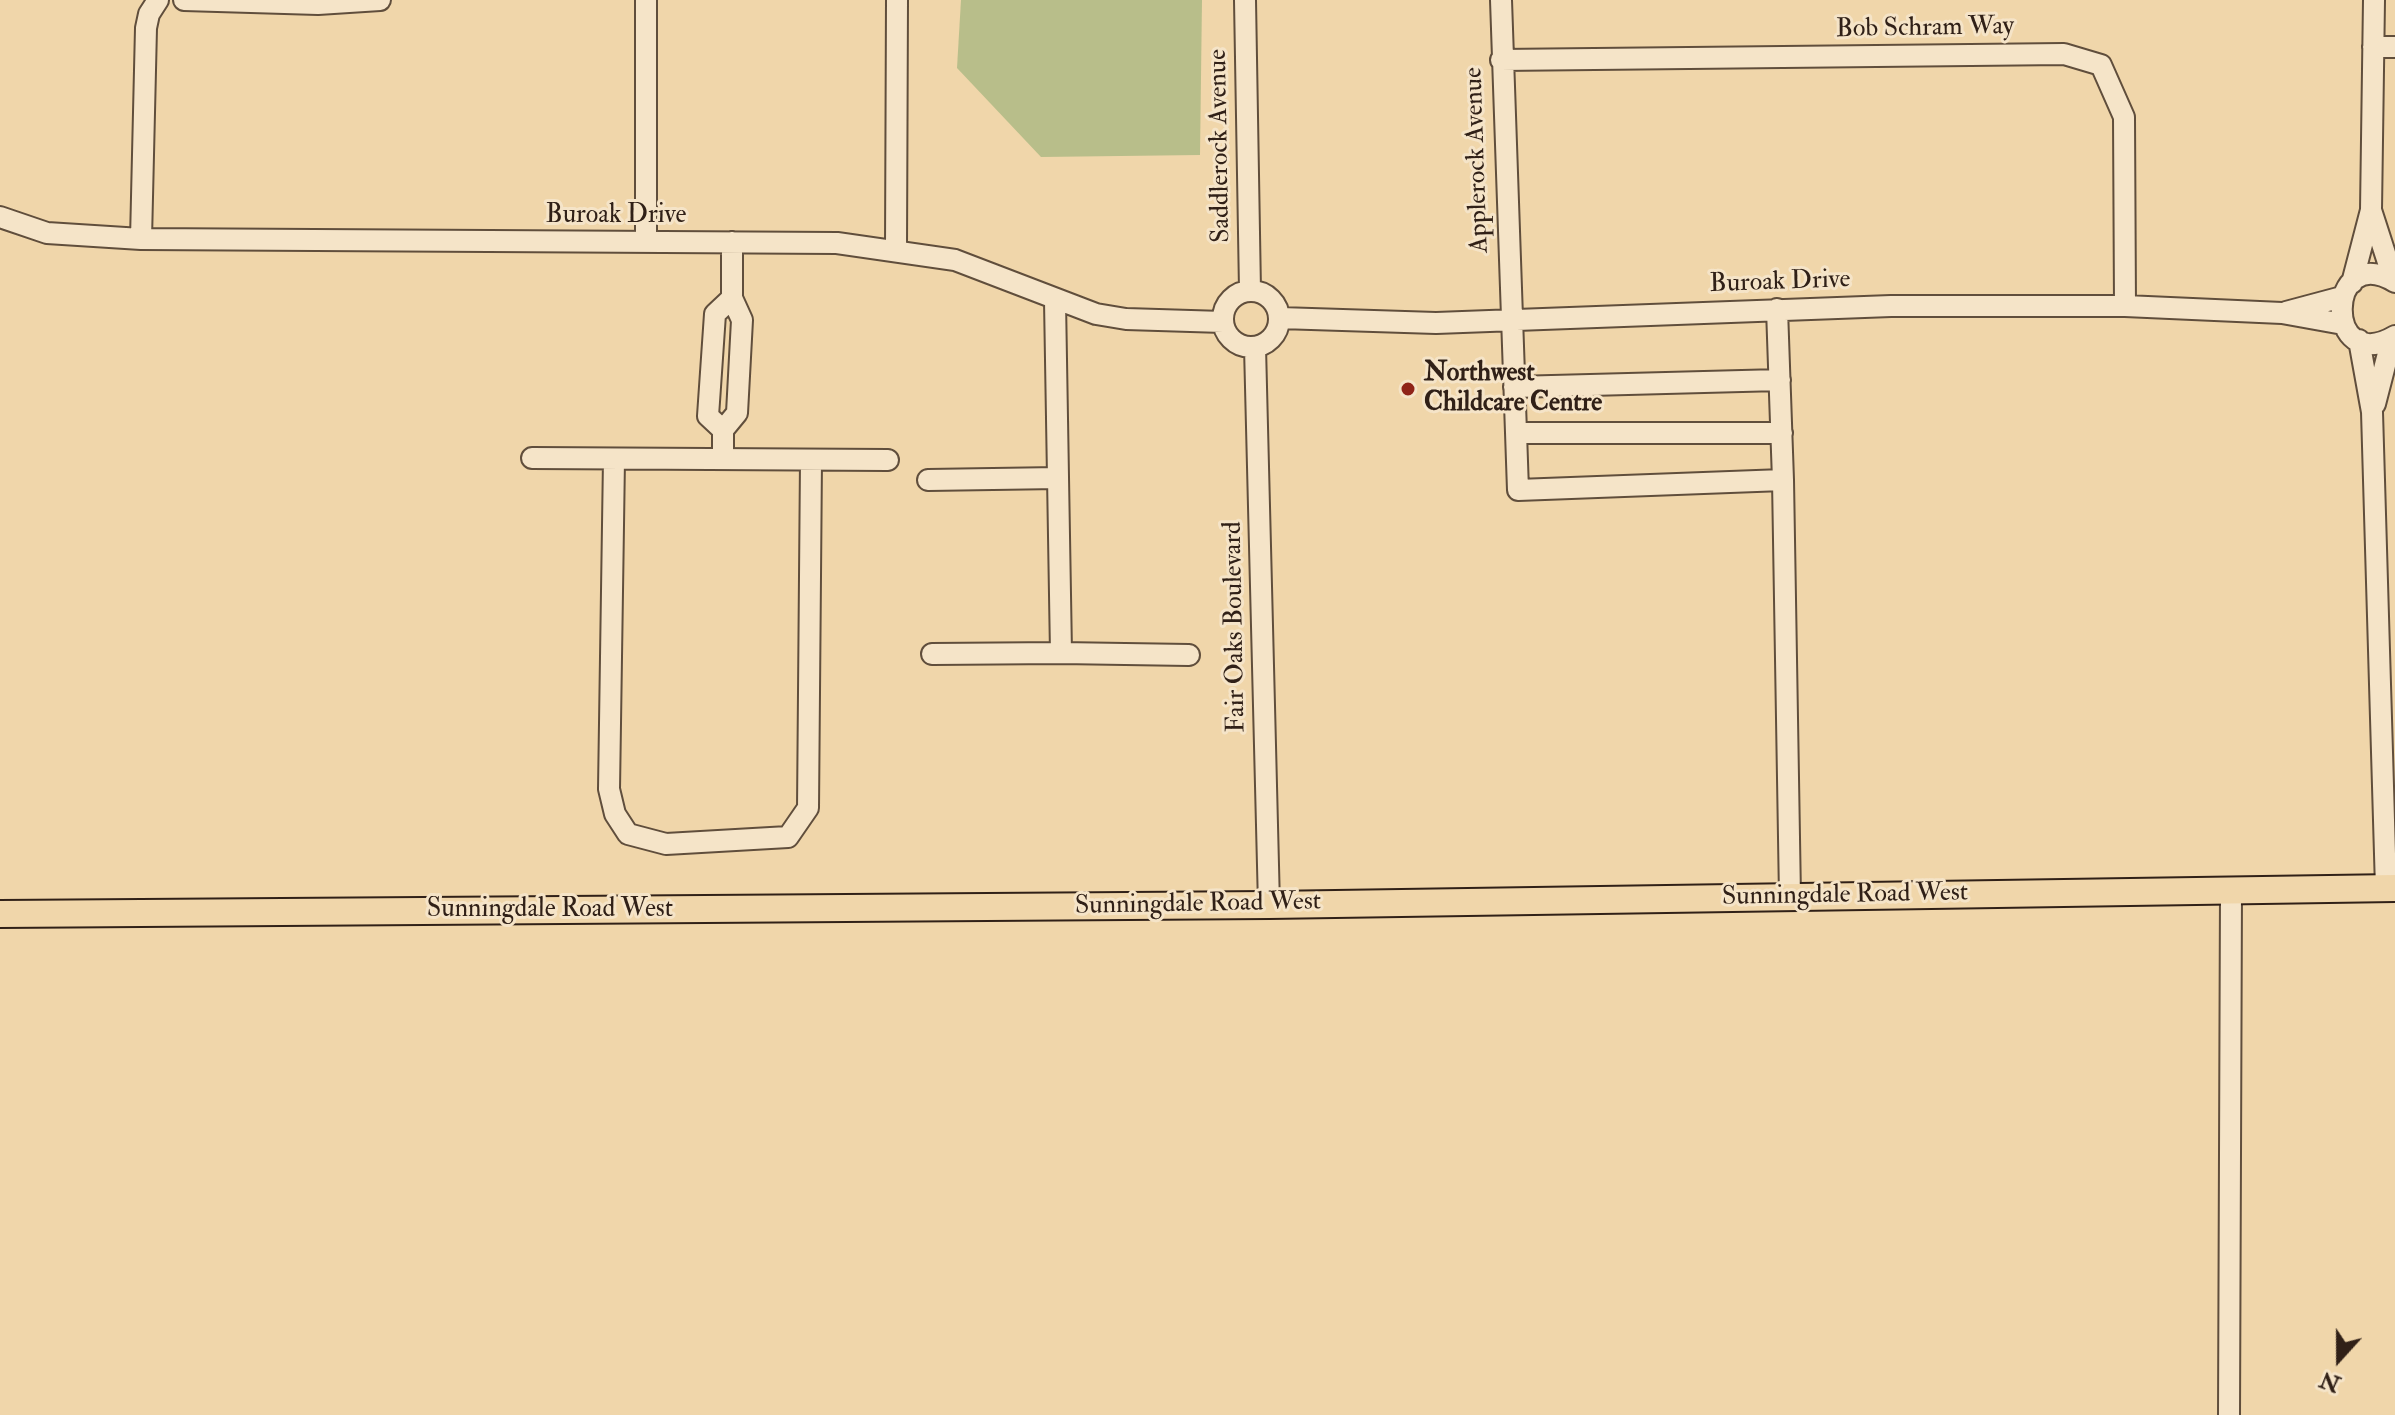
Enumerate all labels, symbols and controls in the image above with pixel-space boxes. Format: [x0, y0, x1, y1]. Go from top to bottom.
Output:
street label: Bob Schram Way [1836, 12, 2014, 46]
street label: Saddlerock Avenue [1204, 49, 1238, 243]
street label: Applerock Avenue [1459, 67, 1497, 253]
street label: Buroak Drive [546, 200, 686, 232]
street label: Buroak Drive [1709, 265, 1851, 301]
place label: Northwest Childcare Centre [1424, 358, 1602, 420]
marker: Northwest Childcare Centre [1399, 380, 1417, 398]
street label: Fair Oaks Boulevard [1219, 521, 1253, 733]
street label: Sunningdale Road West [1722, 878, 1968, 914]
street label: Sunningdale Road West [1075, 887, 1321, 923]
street label: Sunningdale Road West [427, 894, 673, 926]
north arrow [2299, 1319, 2379, 1399]
text: N [2316, 1365, 2345, 1398]

